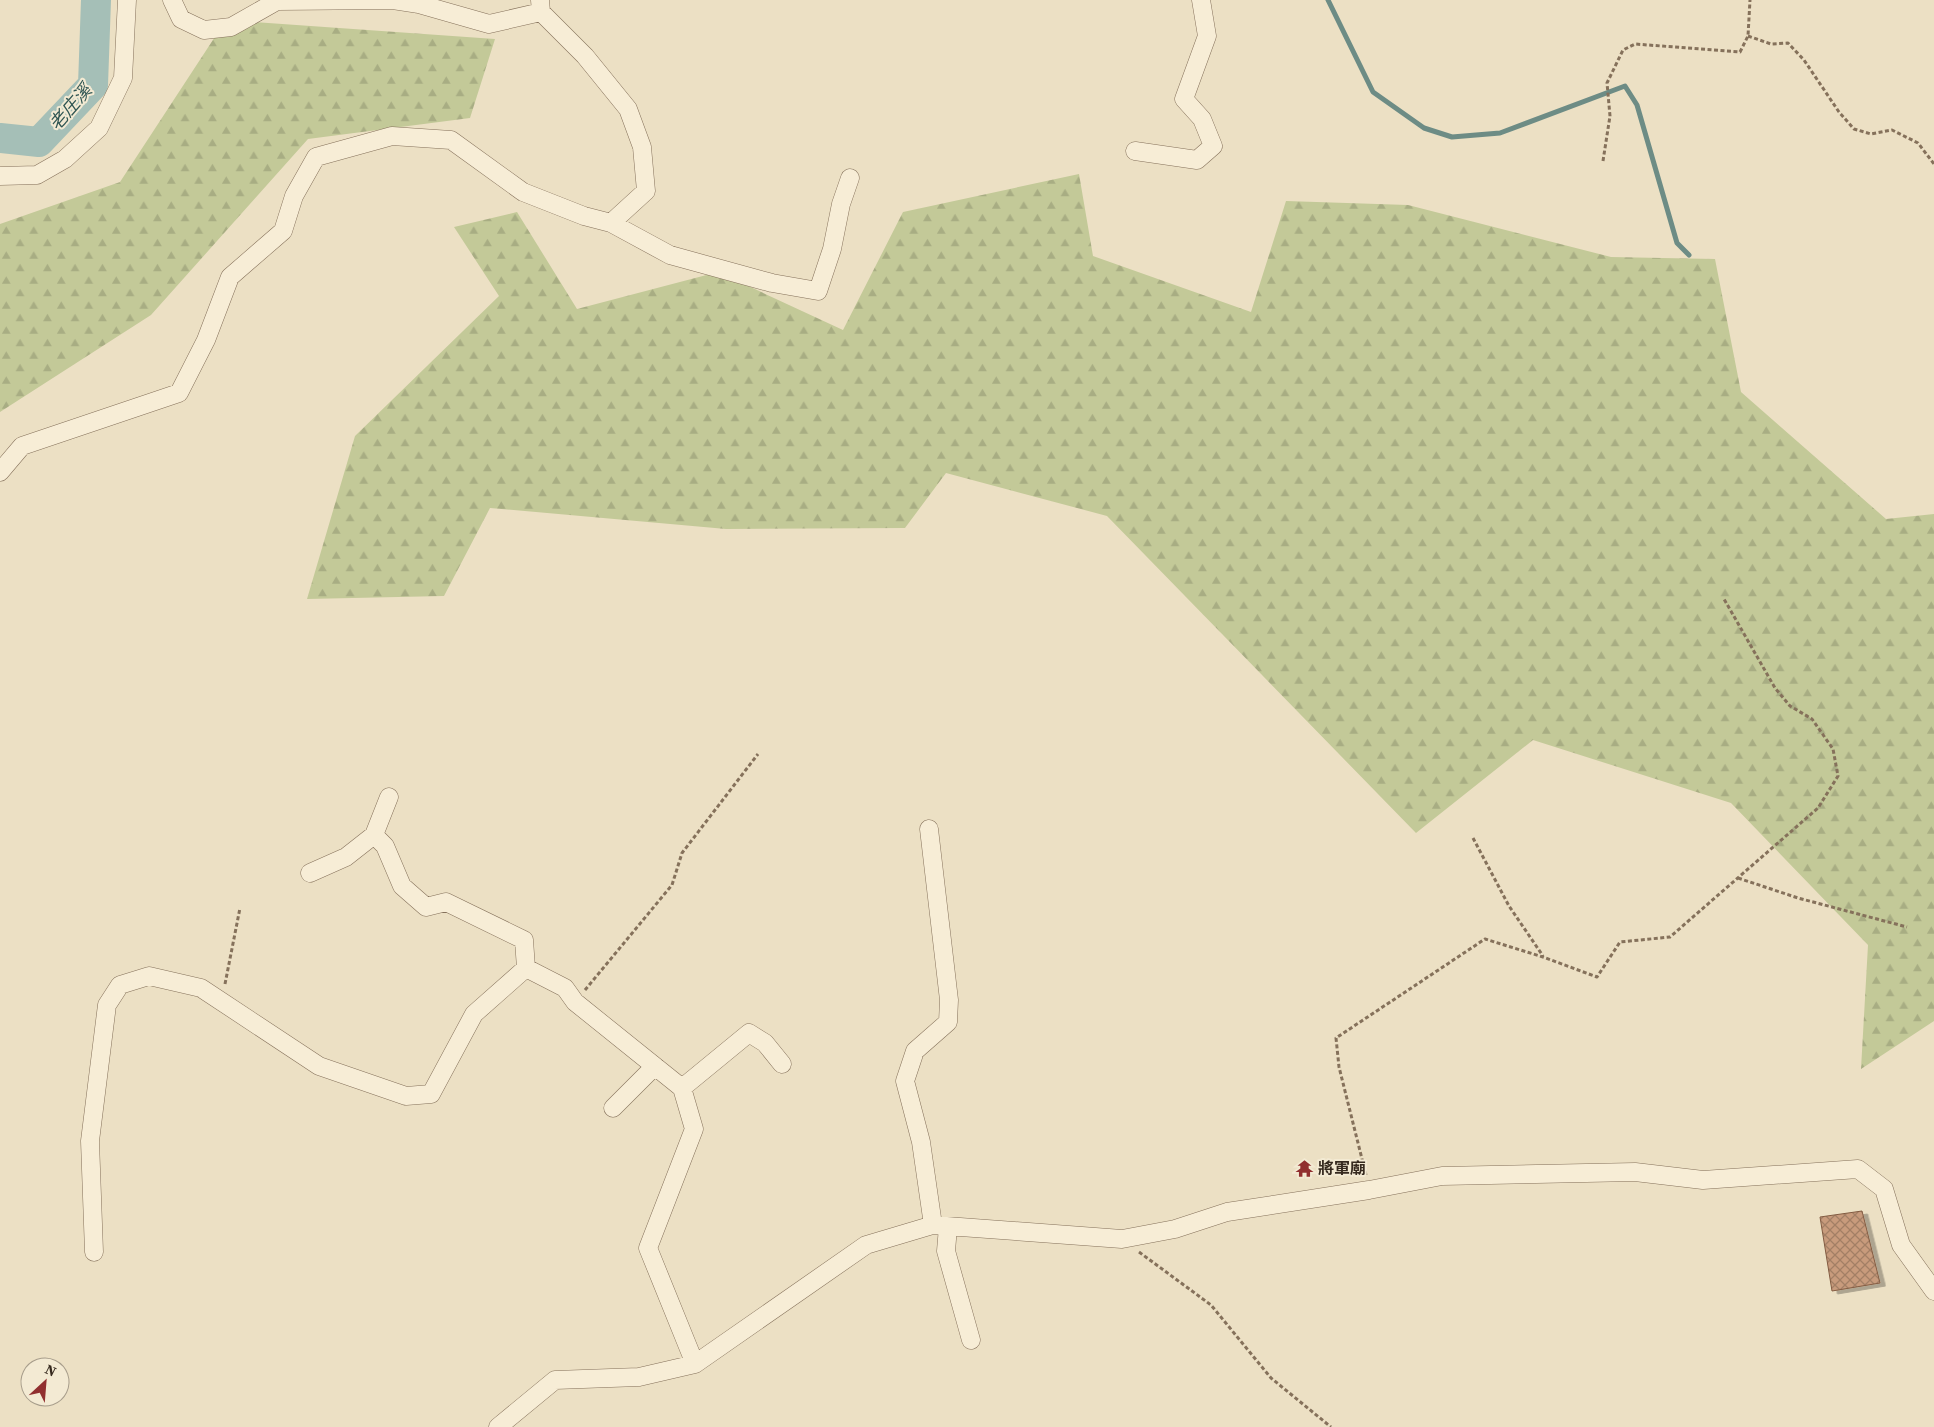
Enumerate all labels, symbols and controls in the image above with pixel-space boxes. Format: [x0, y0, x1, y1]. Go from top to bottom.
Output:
water label: 老庄溪 [43, 76, 99, 136]
place label: 將軍廟 [1318, 1157, 1366, 1179]
temple icon: 將軍廟 [1294, 1158, 1314, 1178]
north arrow [20, 1357, 70, 1407]
text: N [42, 1359, 60, 1382]

